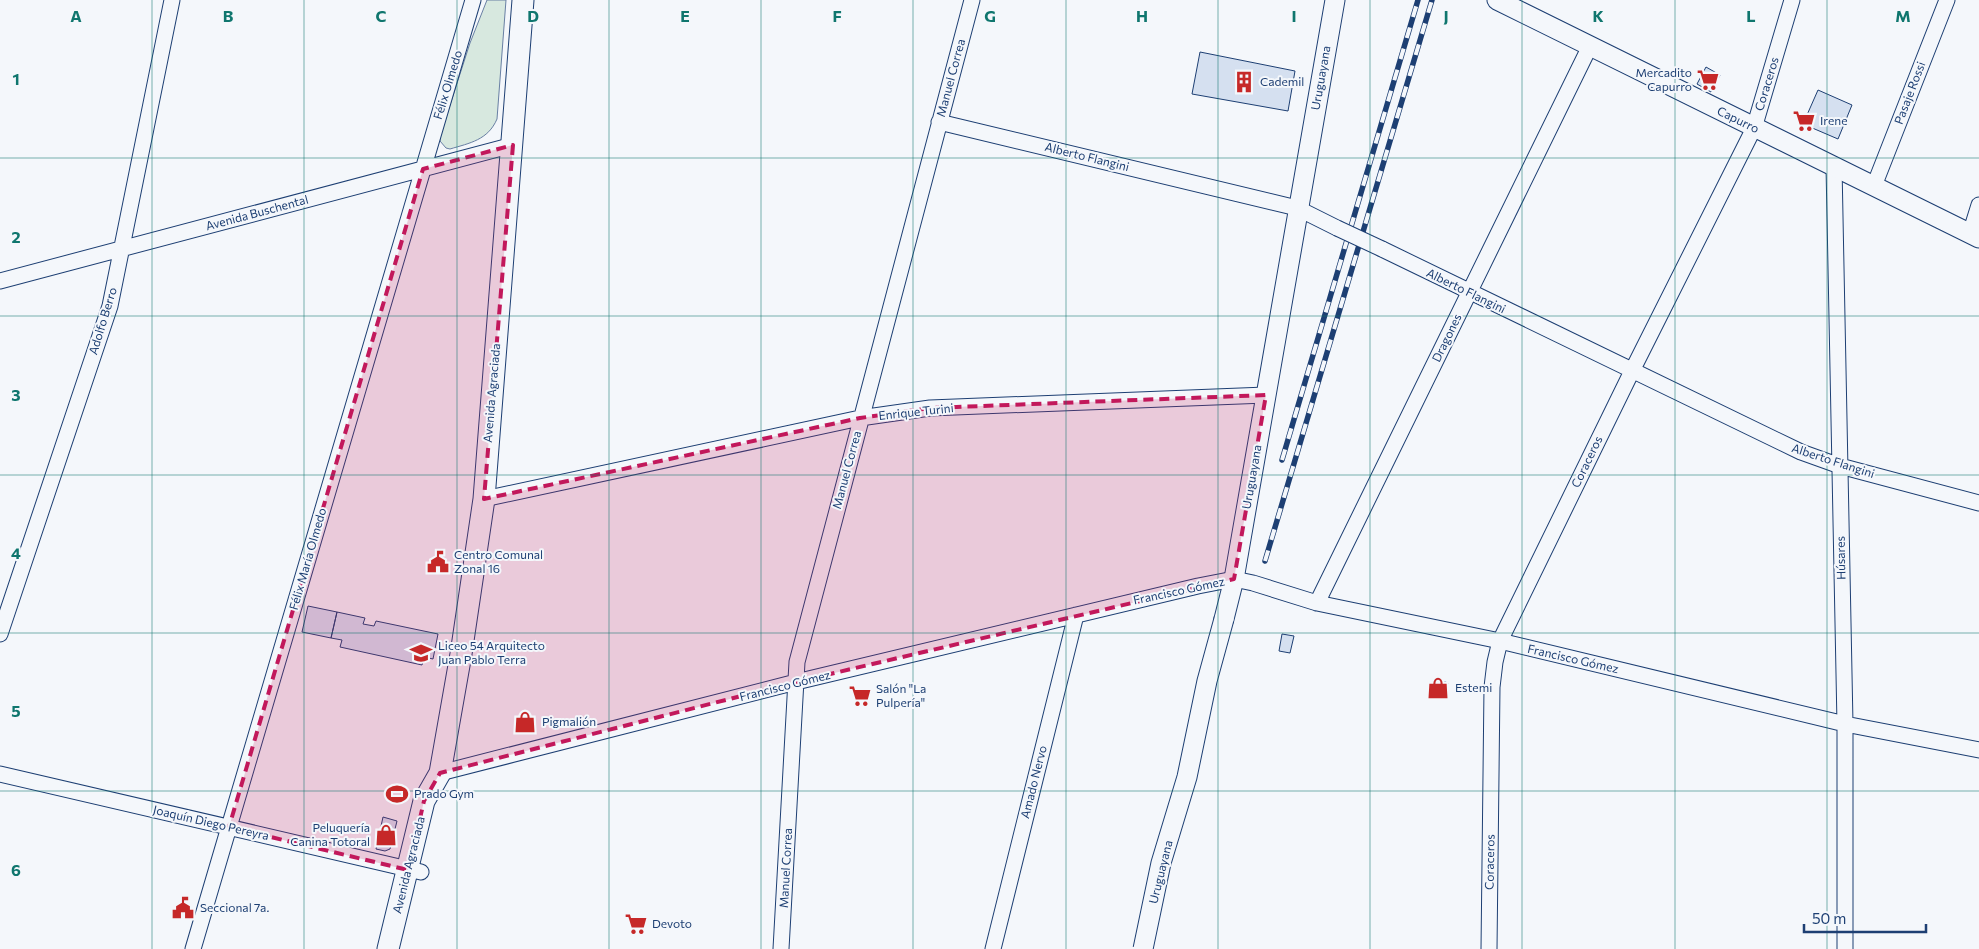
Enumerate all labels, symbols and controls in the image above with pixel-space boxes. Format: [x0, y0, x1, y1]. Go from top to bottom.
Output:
text: A [70, 6, 82, 25]
text: B [223, 6, 234, 25]
text: C [376, 6, 387, 25]
text: D [527, 6, 539, 25]
text: E [680, 6, 690, 25]
text: F [832, 6, 842, 25]
text: G [984, 6, 996, 25]
text: H [1136, 6, 1148, 25]
text: I [1291, 6, 1297, 25]
text: J [1443, 6, 1449, 25]
text: K [1592, 6, 1604, 25]
text: L [1746, 6, 1756, 25]
text: M [1895, 6, 1911, 25]
street label: Manuel Correa [933, 37, 967, 118]
street label: Uruguayana [1307, 45, 1333, 111]
street label: Félix Olmedo [430, 48, 464, 121]
street label: Coraceros [1751, 55, 1781, 112]
street label: Pasaje Rossi [1891, 59, 1927, 126]
place label: Mercadito Capurro [1635, 65, 1692, 93]
supermarket icon: Mercadito Capurro [1695, 67, 1721, 93]
text: 1 [12, 69, 20, 88]
building icon: Cademil [1231, 69, 1257, 95]
place label: Cademil [1260, 74, 1304, 88]
street label: Capurro [1715, 103, 1762, 135]
supermarket icon: Irene [1791, 108, 1817, 134]
place label: Irene [1820, 113, 1847, 127]
street label: Alberto Flangini [1044, 139, 1131, 173]
street label: Avenida Buschental [204, 192, 310, 232]
text: 2 [11, 227, 21, 246]
street label: Alberto Flangini [1425, 265, 1508, 315]
street label: Adolfo Berro [85, 285, 119, 356]
street label: Dragones [1428, 311, 1464, 364]
street label: Avenida Agraciada [480, 343, 502, 443]
text: 3 [11, 385, 21, 404]
street label: Enrique Turini [878, 400, 954, 422]
street label: Manuel Correa [829, 429, 863, 510]
street label: Coraceros [1568, 433, 1605, 490]
street label: Alberto Flangini [1790, 440, 1877, 480]
street label: Uruguayana [1238, 444, 1264, 510]
street label: Félix María Olmedo [286, 506, 328, 611]
street label: Húsares [1833, 536, 1847, 580]
text: 4 [11, 543, 21, 562]
place label: Centro Comunal Zonal 16 [454, 547, 543, 575]
public building icon: Centro Comunal Zonal 16 [425, 549, 451, 575]
street label: Francisco Gómez [1132, 573, 1226, 607]
place label: Liceo 54 Arquitecto Juan Pablo Terra [438, 638, 545, 667]
school or university icon: Liceo 54 Arquitecto Juan Pablo Terra [408, 640, 434, 666]
street label: Francisco Gómez [1526, 641, 1620, 675]
street label: Francisco Gómez [738, 667, 832, 703]
shop icon: Estemi [1425, 675, 1451, 701]
place label: Estemi [1455, 680, 1492, 694]
place label: Salón "La Pulpería" [876, 681, 926, 709]
supermarket icon: Salón "La Pulpería" [847, 683, 873, 709]
text: 5 [11, 701, 21, 720]
shop icon: Pigmalión [512, 709, 538, 735]
place label: Pigmalión [542, 714, 596, 728]
street label: Amado Nervo [1017, 744, 1049, 820]
sports icon: Prado Gym [384, 781, 410, 807]
place label: Prado Gym [414, 786, 474, 800]
street label: Joaquín Diego Pereyra [152, 802, 271, 843]
street label: Avenida Agraciada [389, 815, 427, 915]
place label: Peluquería Canina Totoral [290, 820, 370, 848]
shop icon: Peluquería Canina Totoral [373, 822, 399, 848]
street label: Manuel Correa [776, 827, 794, 908]
street label: Coraceros [1482, 834, 1496, 890]
street label: Uruguayana [1145, 838, 1175, 905]
text: 6 [11, 860, 21, 879]
public building icon: Seccional 7a. [170, 895, 196, 921]
place label: Seccional 7a. [200, 900, 269, 914]
scale bar [1804, 902, 1926, 934]
text: 50 m [1812, 909, 1846, 927]
supermarket icon: Devoto [623, 911, 649, 937]
place label: Devoto [652, 916, 692, 930]

